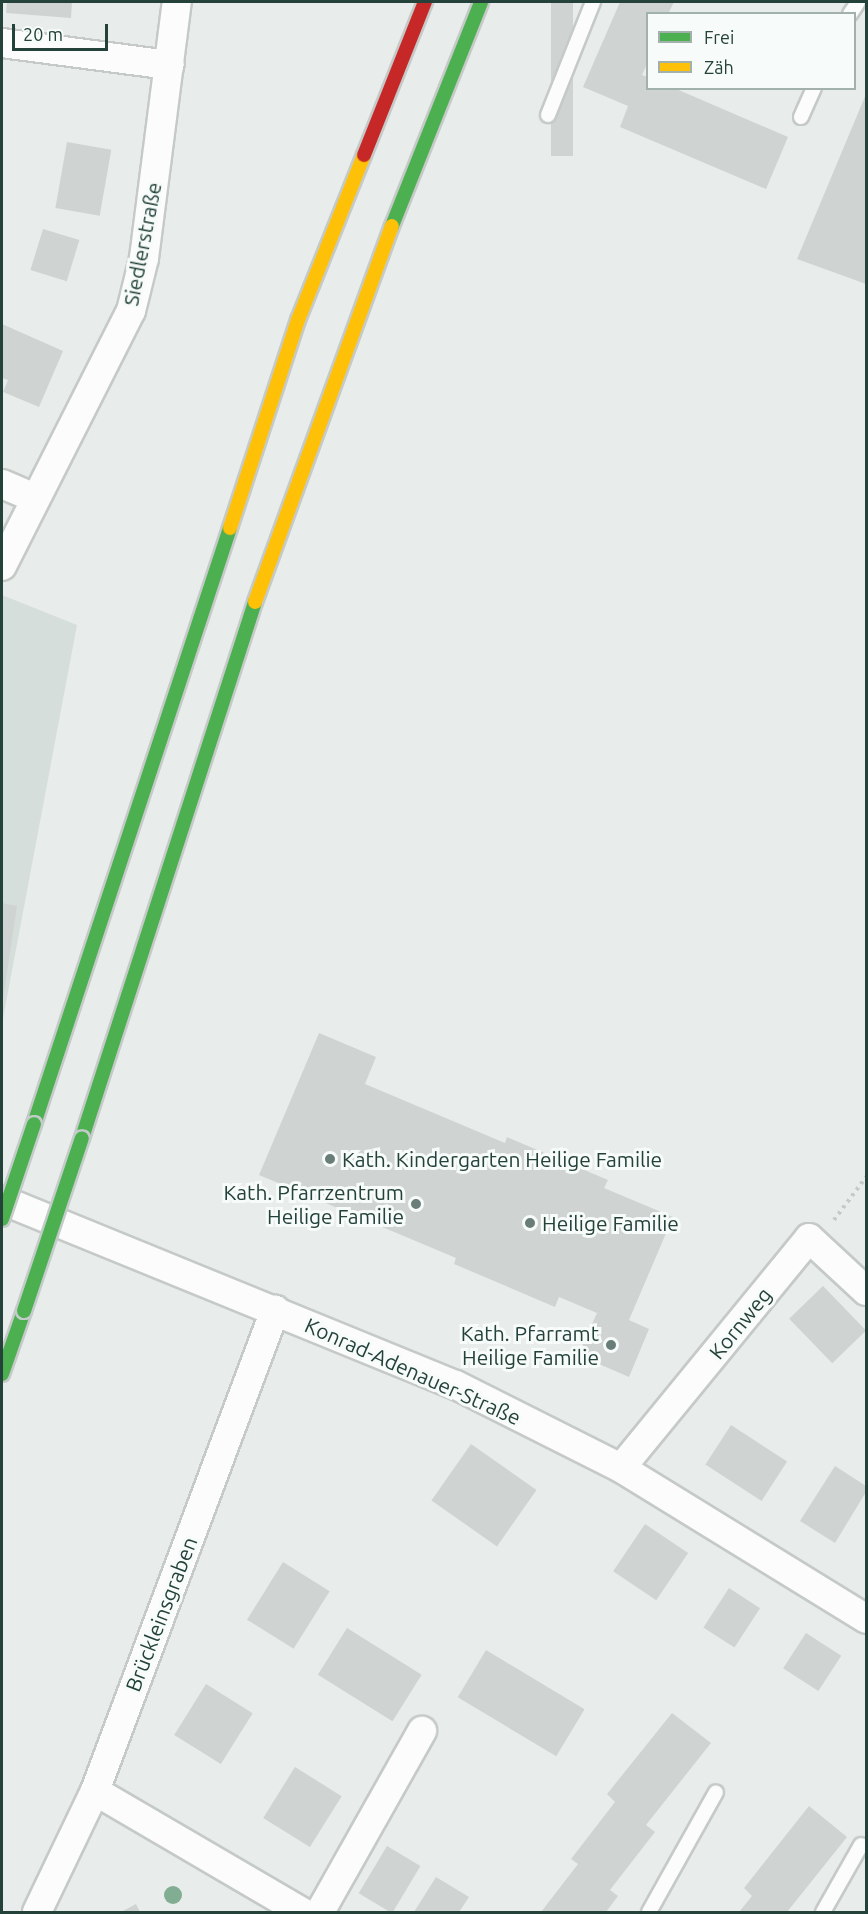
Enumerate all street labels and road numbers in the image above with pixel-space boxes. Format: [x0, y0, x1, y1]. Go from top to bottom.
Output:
street label: Siedlerstraße [118, 180, 166, 308]
street label: Kornweg [704, 1282, 776, 1364]
street label: Konrad-Adenauer-Straße [301, 1312, 525, 1430]
street label: Brückleinsgraben [120, 1533, 202, 1695]

